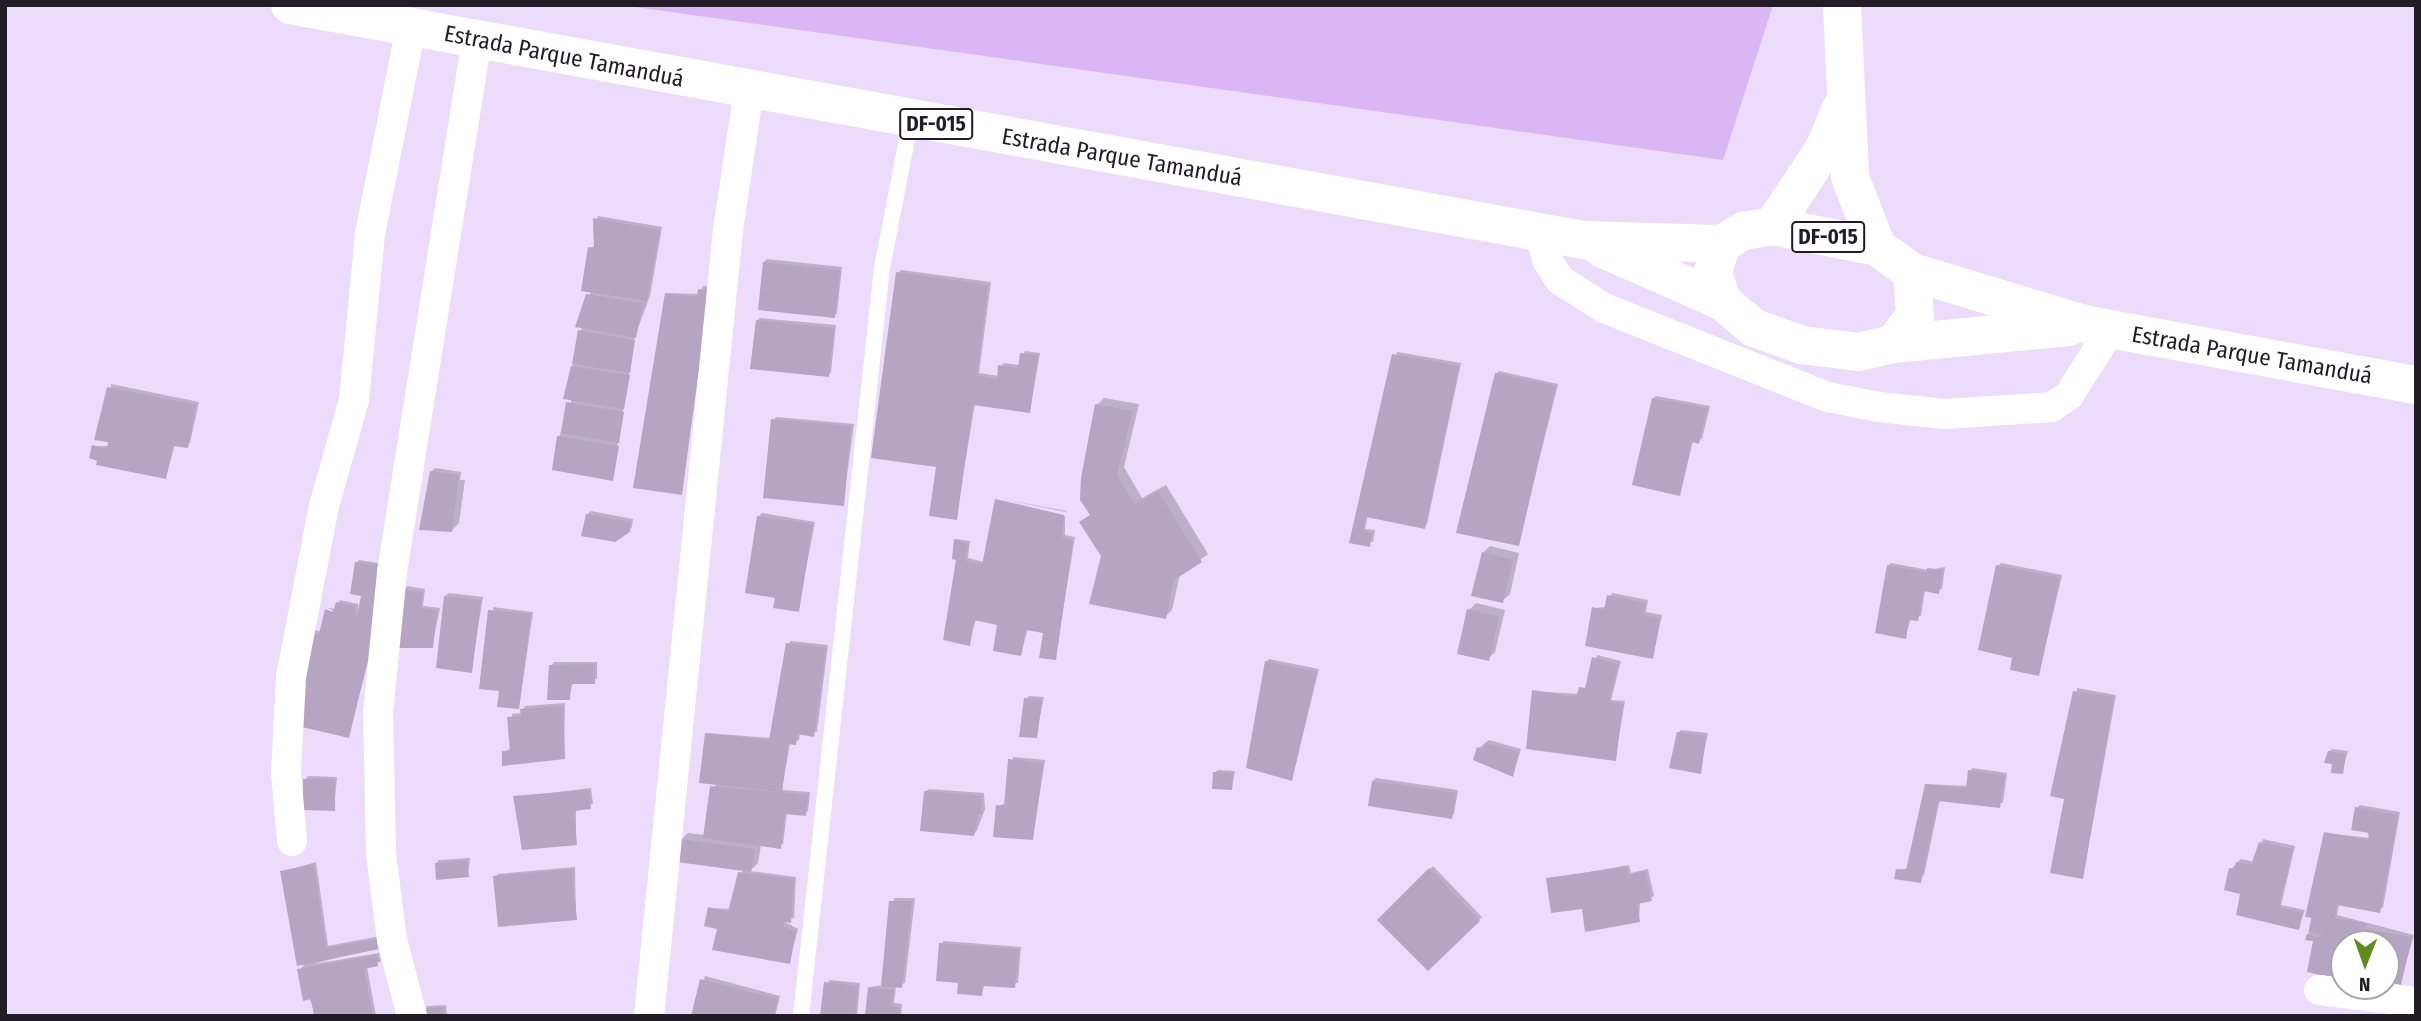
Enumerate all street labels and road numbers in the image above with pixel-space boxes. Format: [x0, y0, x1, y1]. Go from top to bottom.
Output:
street label: Estrada Parque Tamanduá [442, 19, 686, 93]
road number: DF-015 [898, 106, 974, 142]
street label: Estrada Parque Tamanduá [1000, 122, 1244, 192]
road number: DF-015 [1790, 219, 1867, 254]
street label: Estrada Parque Tamanduá [2130, 320, 2374, 390]

